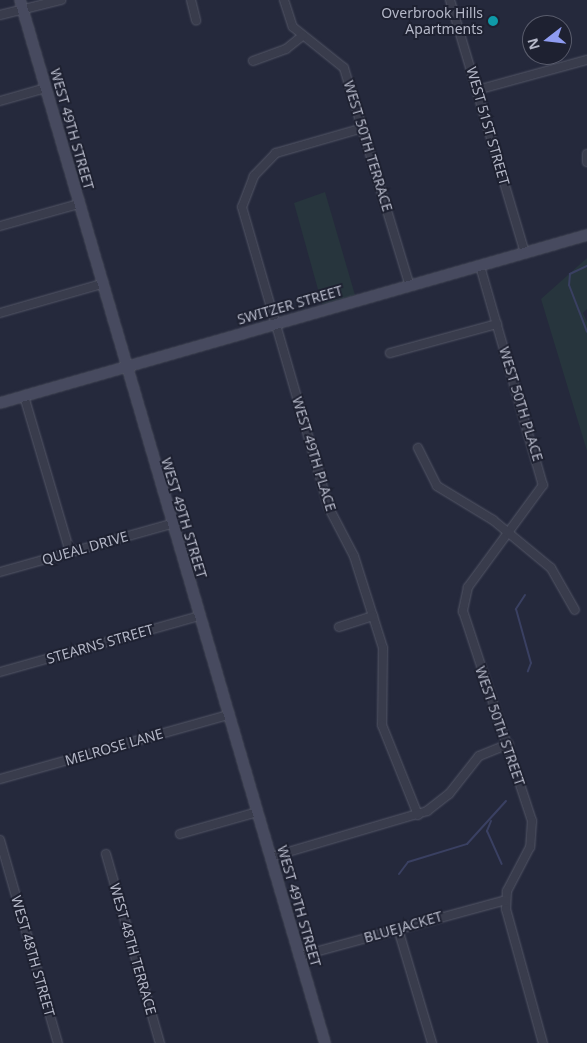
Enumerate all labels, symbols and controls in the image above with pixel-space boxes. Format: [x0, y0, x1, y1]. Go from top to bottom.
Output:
place label: Overbrook Hills Apartments [381, 5, 483, 38]
marker: Overbrook Hills Apartments [487, 15, 499, 27]
north arrow [522, 15, 572, 65]
text: N [522, 36, 544, 52]
street label: WEST 51ST STREET [463, 65, 513, 187]
street label: WEST 49TH STREET [47, 66, 97, 192]
street label: WEST 50TH TERRACE [340, 79, 396, 213]
street label: SWITZER STREET [235, 282, 345, 328]
street label: WEST 50TH PLACE [496, 345, 546, 463]
street label: WEST 49TH PLACE [289, 395, 339, 513]
street label: WEST 49TH STREET [158, 456, 210, 580]
street label: QUEAL DRIVE [40, 528, 130, 568]
street label: STEARNS STREET [45, 621, 155, 667]
street label: WEST 50TH STREET [472, 664, 528, 788]
street label: MELROSE LANE [63, 725, 165, 769]
street label: WEST 49TH STREET [274, 843, 324, 969]
street label: WEST 48TH TERRACE [106, 881, 160, 1017]
street label: WEST 48TH STREET [8, 893, 58, 1019]
street label: BLUEJACKET [362, 908, 444, 946]

